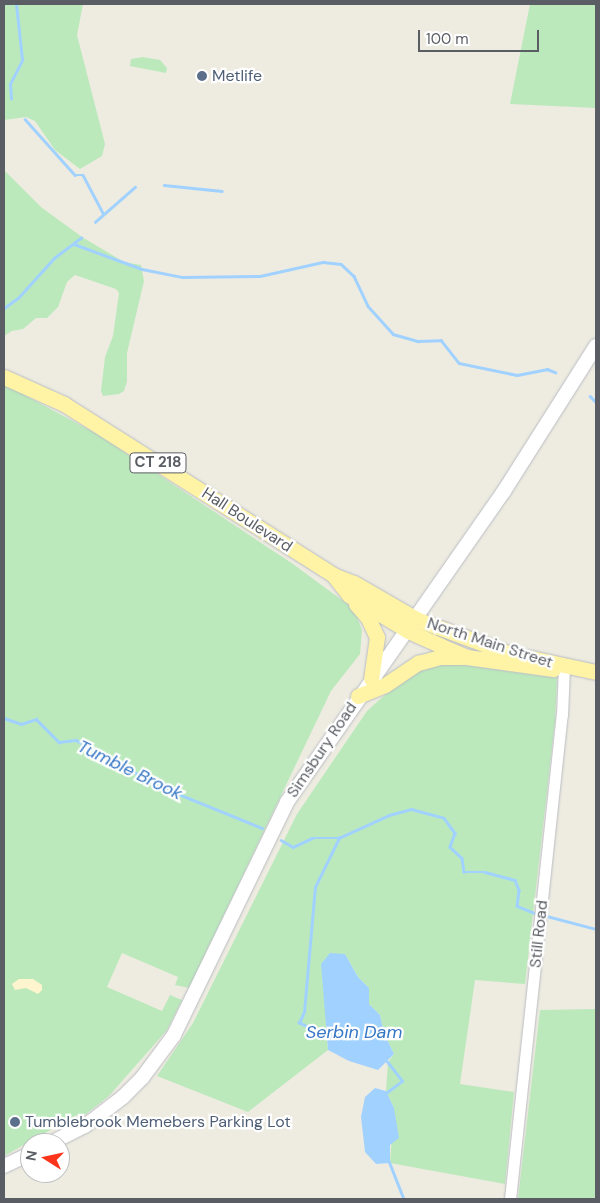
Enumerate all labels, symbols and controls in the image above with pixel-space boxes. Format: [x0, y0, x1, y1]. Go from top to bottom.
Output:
scale bar [420, 20, 541, 52]
text: 100 m [426, 29, 469, 49]
place label: Metlife [212, 66, 262, 86]
marker: Metlife [196, 70, 208, 82]
road number: CT 218 [129, 450, 187, 476]
street label: Hall Boulevard [198, 484, 296, 556]
street label: North Main Street [425, 614, 555, 672]
street label: Simsbury Road [283, 699, 361, 801]
water label: Tumble Brook [74, 735, 186, 805]
street label: Still Road [526, 899, 552, 969]
water label: Serbin Dam [306, 1021, 402, 1043]
place label: Tumblebrook Memebers Parking Lot [25, 1112, 291, 1132]
marker: Tumblebrook Memebers Parking Lot [9, 1116, 21, 1128]
north arrow [20, 1133, 70, 1183]
text: N [21, 1149, 41, 1162]

